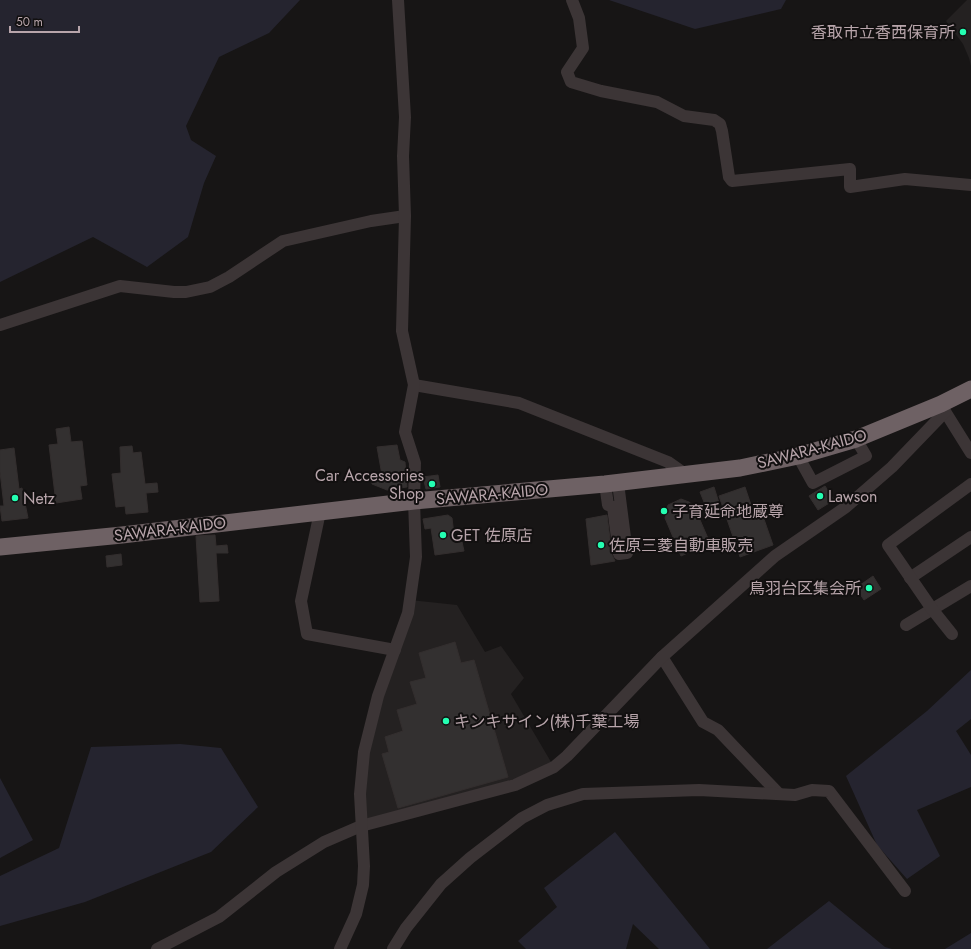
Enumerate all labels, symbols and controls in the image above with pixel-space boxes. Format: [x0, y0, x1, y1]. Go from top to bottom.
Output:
scale bar [10, 8, 79, 34]
text: 50 m [16, 13, 43, 31]
place label: 香取市立香西保育所 [811, 21, 955, 44]
marker: 香取市立香西保育所 [958, 27, 968, 37]
street label: SAWARA-KAIDO [755, 423, 869, 475]
place label: Car Accessories Shop [315, 464, 424, 505]
street label: SAWARA-KAIDO [435, 478, 549, 510]
marker: Car Accessories Shop [427, 479, 437, 489]
place label: Lawson [828, 485, 877, 508]
place label: Netz [23, 487, 55, 510]
marker: Lawson [815, 491, 825, 501]
marker: Netz [10, 493, 20, 503]
place label: 子育延命地蔵尊 [672, 500, 784, 523]
marker: 子育延命地蔵尊 [659, 506, 669, 516]
street label: SAWARA-KAIDO [113, 511, 227, 547]
place label: GET 佐原店 [451, 524, 532, 547]
marker: GET 佐原店 [438, 530, 448, 540]
place label: 佐原三菱自動車販売 [609, 534, 753, 557]
marker: 佐原三菱自動車販売 [596, 540, 606, 550]
place label: 鳥羽台区集会所 [749, 577, 861, 600]
marker: 鳥羽台区集会所 [864, 583, 874, 593]
place label: キンキサイン(株)千葉工場 [454, 710, 639, 733]
marker: キンキサイン(株)千葉工場 [441, 716, 451, 726]

